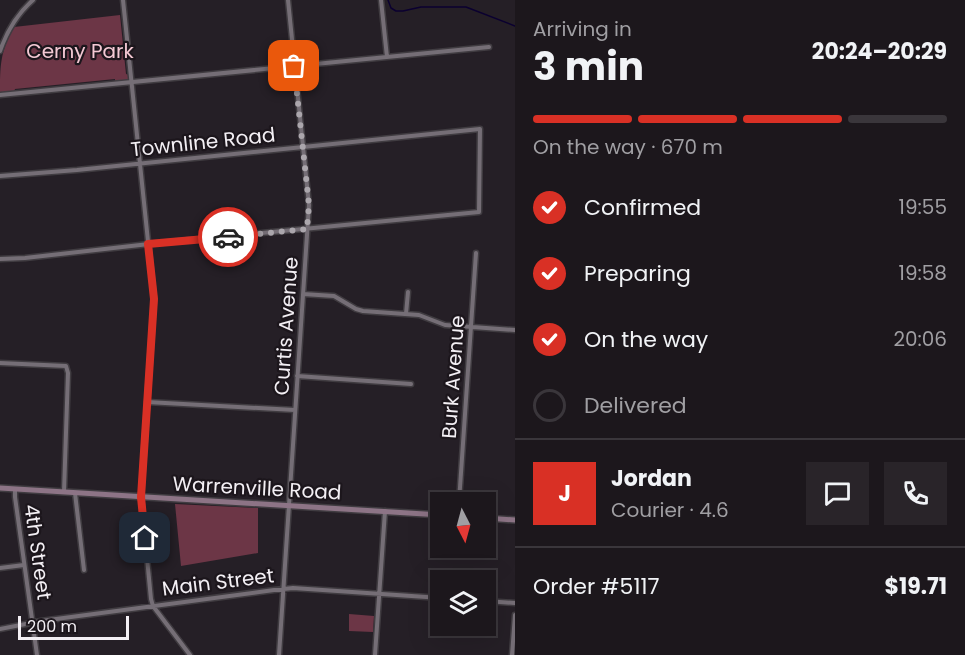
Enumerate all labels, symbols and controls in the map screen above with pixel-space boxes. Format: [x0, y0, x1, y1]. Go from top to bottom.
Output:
text: Arriving in [533, 15, 632, 43]
text: 20:24–20:29 [812, 36, 947, 67]
park label: Cerny Park [26, 37, 134, 65]
text: 3 min [533, 39, 644, 94]
pin [268, 40, 319, 91]
icon: bag [277, 49, 310, 82]
street label: Townline Road [129, 120, 277, 164]
text: On the way · 670 m [533, 133, 723, 161]
icon: check [533, 191, 566, 224]
text: Confirmed [584, 192, 701, 223]
text: 19:55 [899, 193, 947, 221]
courier [198, 207, 258, 267]
icon: car [212, 221, 245, 254]
street label: Curtis Avenue [267, 256, 305, 396]
icon: check [533, 257, 566, 290]
text: Preparing [584, 258, 691, 289]
text: 19:58 [899, 259, 947, 287]
street label: Burk Avenue [435, 315, 471, 439]
icon: check [533, 323, 566, 356]
text: On the way [584, 324, 708, 355]
text: 20:06 [893, 325, 947, 353]
text: Delivered [584, 390, 687, 421]
button: chat [806, 462, 869, 525]
button: phone [884, 462, 947, 525]
text: Jordan [611, 463, 692, 494]
street label: Warrenville Road [172, 470, 342, 506]
text: J [558, 478, 571, 509]
north arrow [430, 492, 496, 558]
map controls [430, 492, 496, 636]
text: Courier · 4.6 [611, 496, 729, 524]
street label: 4th Street [17, 502, 59, 602]
pin [119, 512, 170, 563]
icon: home [128, 521, 161, 554]
street label: Main Street [161, 561, 275, 603]
button: layers [430, 570, 496, 636]
text: Order #5117 [533, 571, 659, 602]
text: $19.71 [884, 571, 947, 602]
scale bar [18, 613, 129, 640]
text: 200 m [27, 615, 77, 638]

